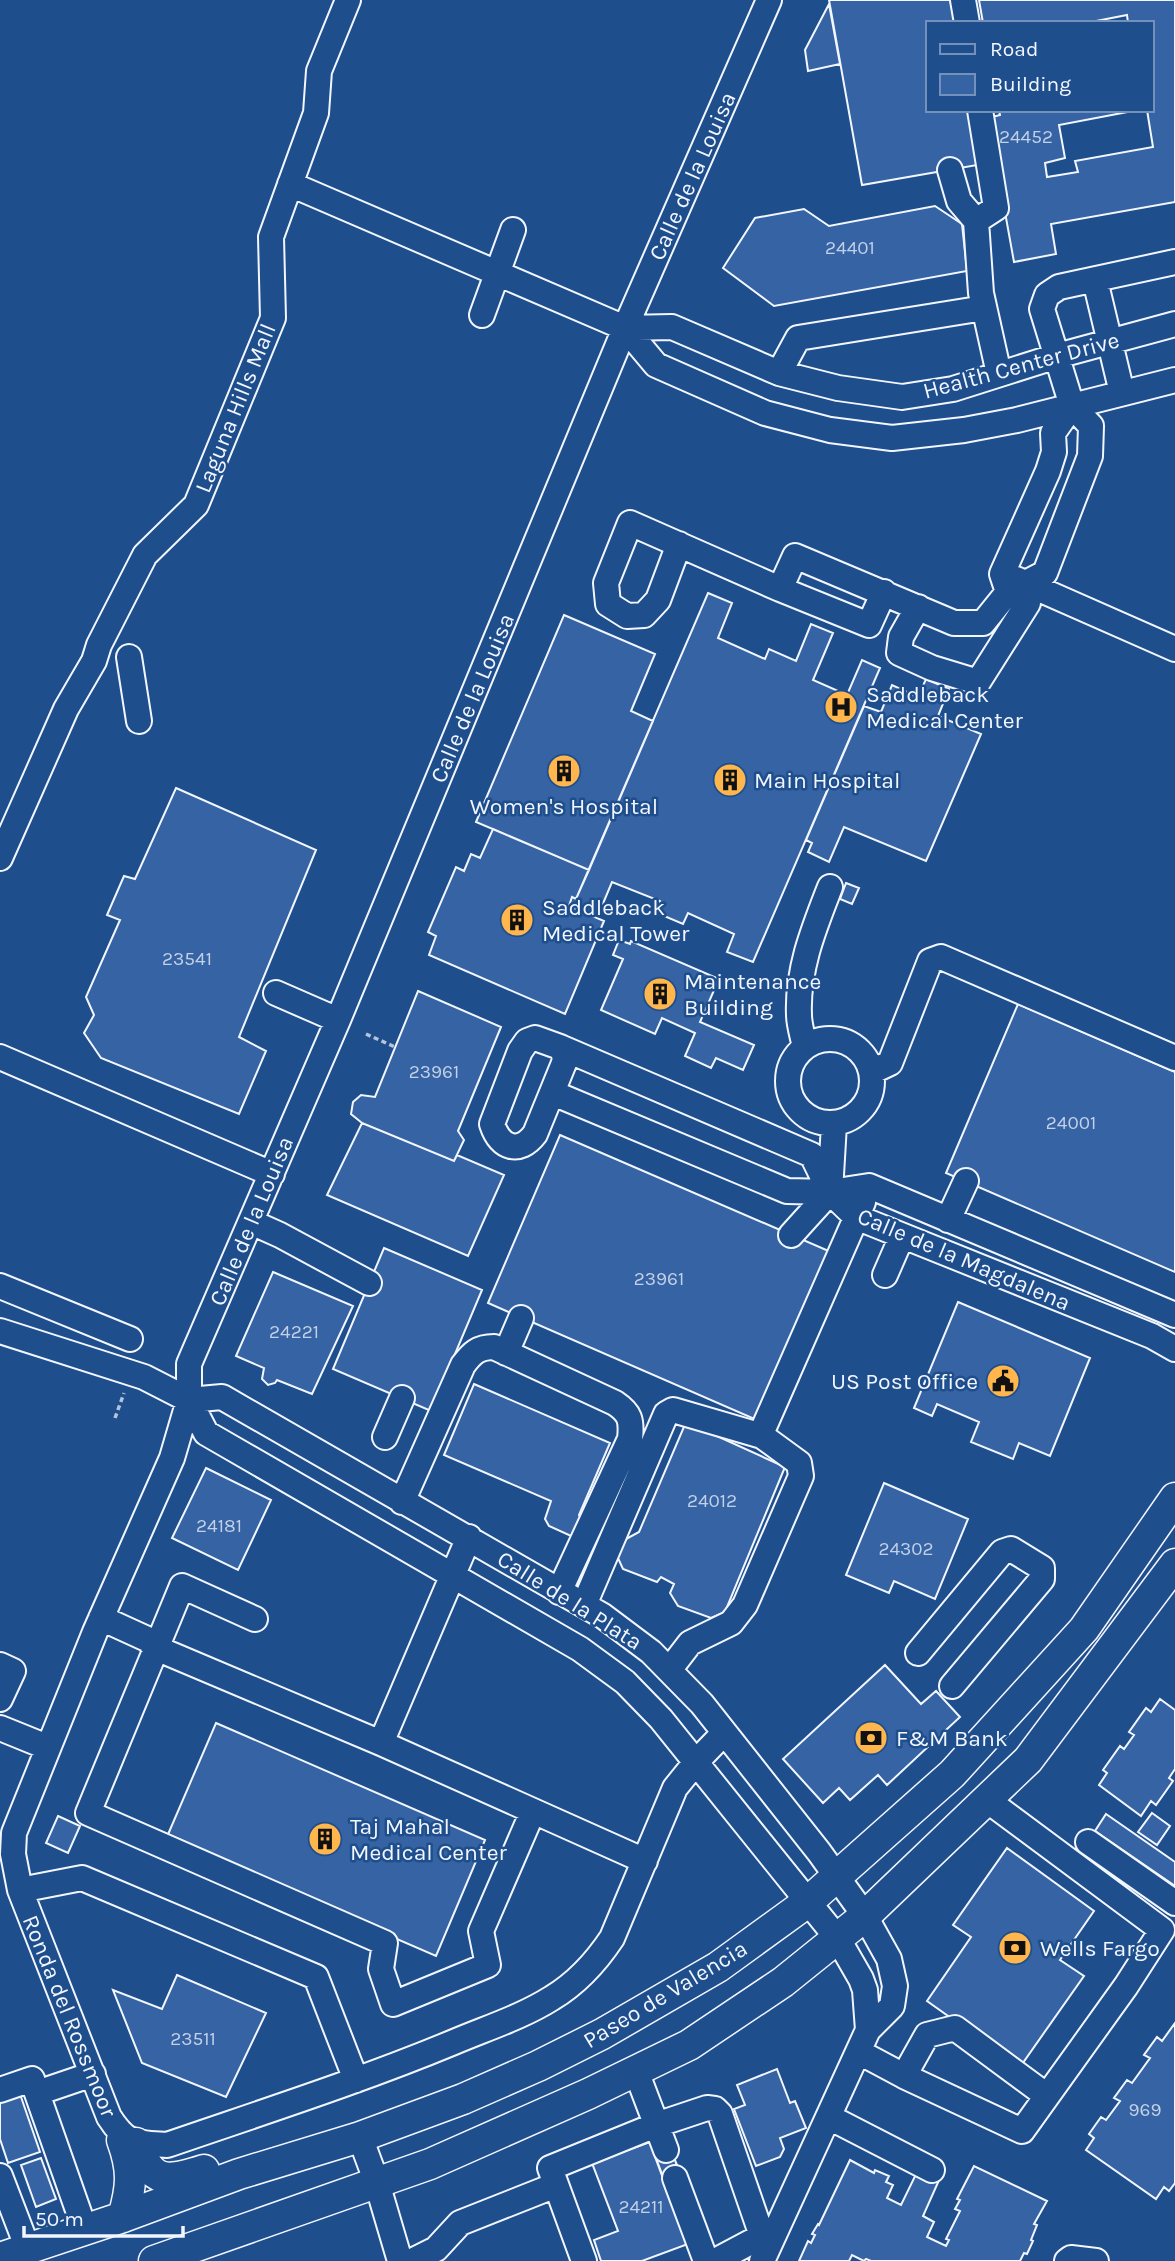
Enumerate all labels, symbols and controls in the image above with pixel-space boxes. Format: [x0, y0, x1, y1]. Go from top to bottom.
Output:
legend [926, 21, 1154, 112]
text: Road [990, 37, 1038, 61]
text: Building [990, 72, 1071, 96]
street label: Calle de la Louisa [643, 88, 742, 264]
house number: 24452 [999, 126, 1053, 148]
house number: 24401 [825, 237, 875, 259]
street label: Laguna Hills Mall [189, 320, 282, 497]
street label: Health Center Drive [920, 326, 1122, 405]
street label: Calle de la Louisa [425, 610, 520, 787]
place label: Saddleback Medical Center [866, 681, 1023, 734]
hospital icon: Saddleback Medical Center [822, 688, 860, 726]
building icon: Women's Hospital [545, 752, 583, 790]
building icon: Main Hospital [711, 761, 749, 799]
place label: Main Hospital [754, 767, 900, 794]
place label: Women's Hospital [470, 793, 658, 820]
place label: Saddleback Medical Tower [542, 894, 690, 947]
building icon: Saddleback Medical Tower [498, 901, 536, 939]
house number: 23541 [162, 948, 212, 970]
place label: Maintenance Building [684, 968, 821, 1021]
building icon: Maintenance Building [641, 975, 679, 1013]
house number: 23961 [409, 1061, 459, 1083]
house number: 24001 [1046, 1112, 1096, 1134]
street label: Calle de la Louisa [204, 1133, 299, 1310]
street label: Calle de la Magdalena [853, 1202, 1074, 1317]
house number: 23961 [634, 1268, 684, 1290]
house number: 24221 [269, 1321, 319, 1343]
public building icon: US Post Office [984, 1362, 1022, 1400]
place label: US Post Office [831, 1368, 978, 1395]
house number: 24012 [687, 1490, 737, 1512]
house number: 24181 [196, 1515, 242, 1537]
house number: 24302 [878, 1538, 934, 1560]
street label: Calle de la Plata [492, 1545, 647, 1656]
bank icon: F&M Bank [852, 1719, 890, 1757]
place label: F&M Bank [896, 1725, 1008, 1752]
place label: Taj Mahal Medical Center [350, 1813, 507, 1866]
building icon: Taj Mahal Medical Center [306, 1820, 344, 1858]
street label: Ronda del Rossmoor [17, 1911, 123, 2122]
bank icon: Wells Fargo [996, 1929, 1034, 1967]
street label: Paseo de Valencia [578, 1935, 752, 2054]
place label: Wells Fargo [1040, 1935, 1160, 1962]
house number: 23511 [170, 2028, 216, 2050]
house number: 969 [1129, 2099, 1161, 2121]
scale bar [24, 2194, 184, 2238]
house number: 24211 [618, 2196, 664, 2218]
text: 50 m [35, 2207, 84, 2231]

